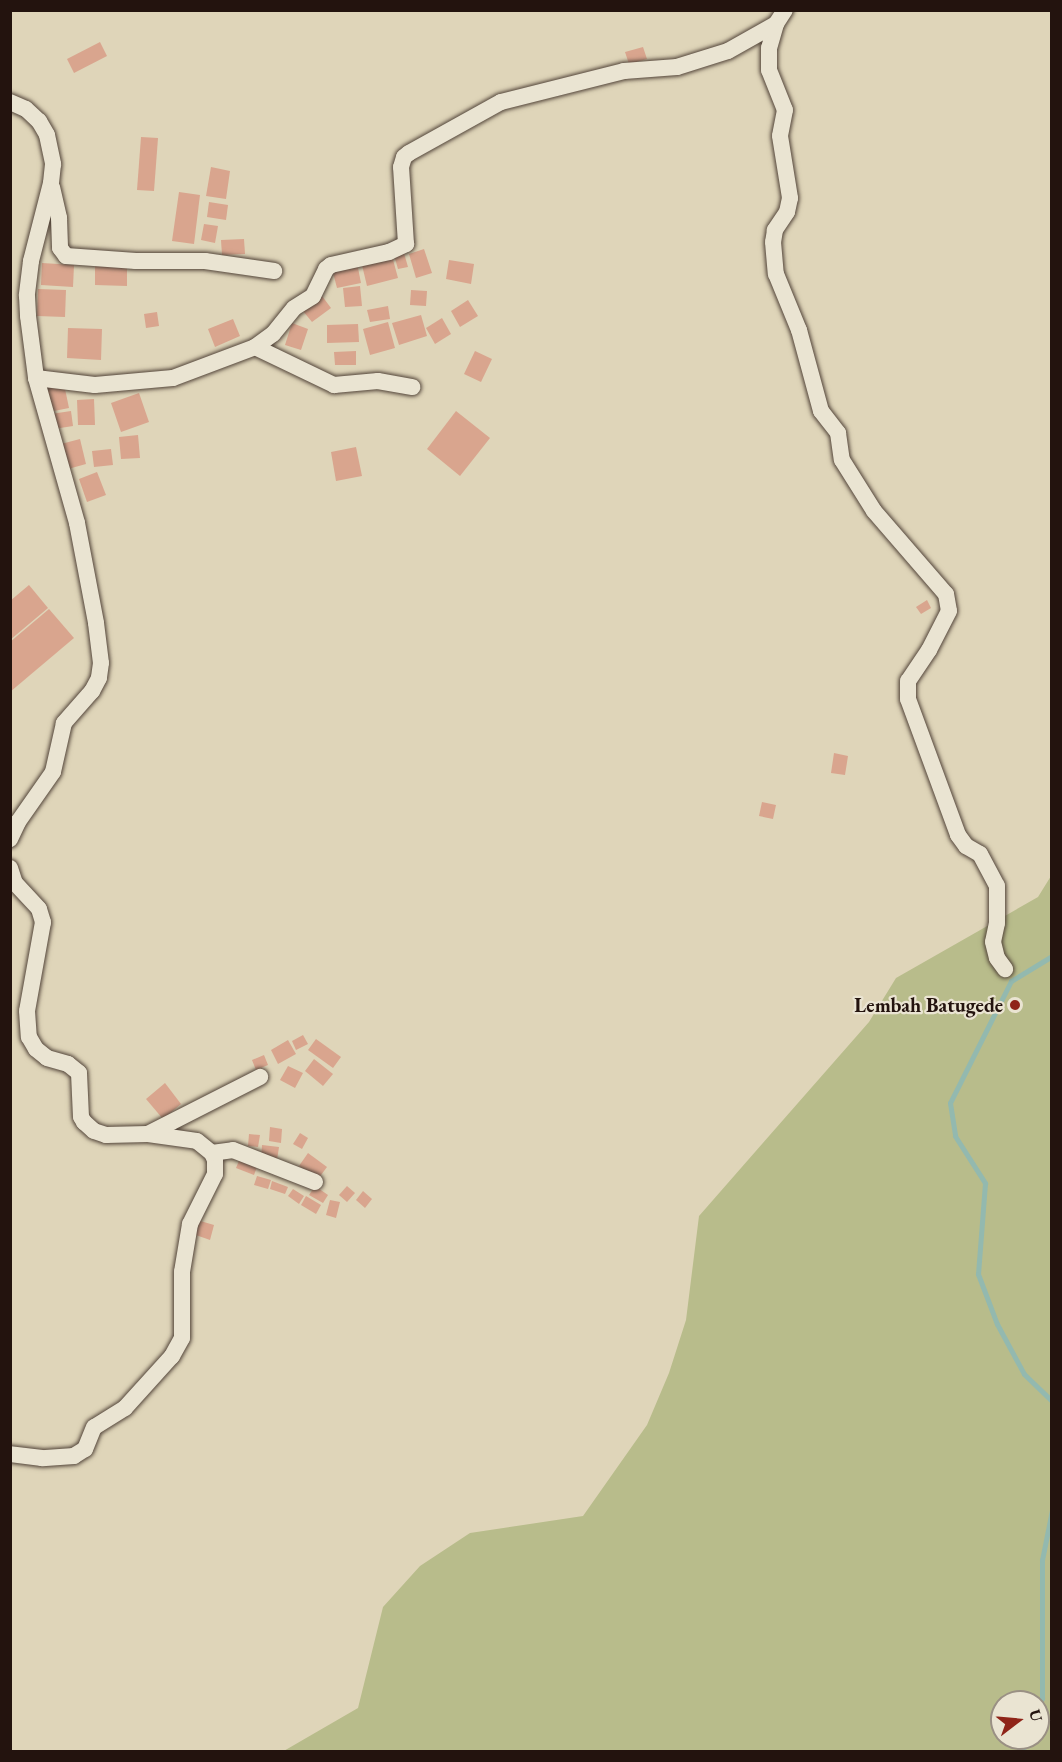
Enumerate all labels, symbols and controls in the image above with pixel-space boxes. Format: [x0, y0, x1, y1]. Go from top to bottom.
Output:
place label: Lembah Batugede [854, 993, 1003, 1017]
marker: Lembah Batugede [1008, 998, 1022, 1012]
north arrow [990, 1690, 1050, 1750]
text: U [1024, 1707, 1048, 1724]

